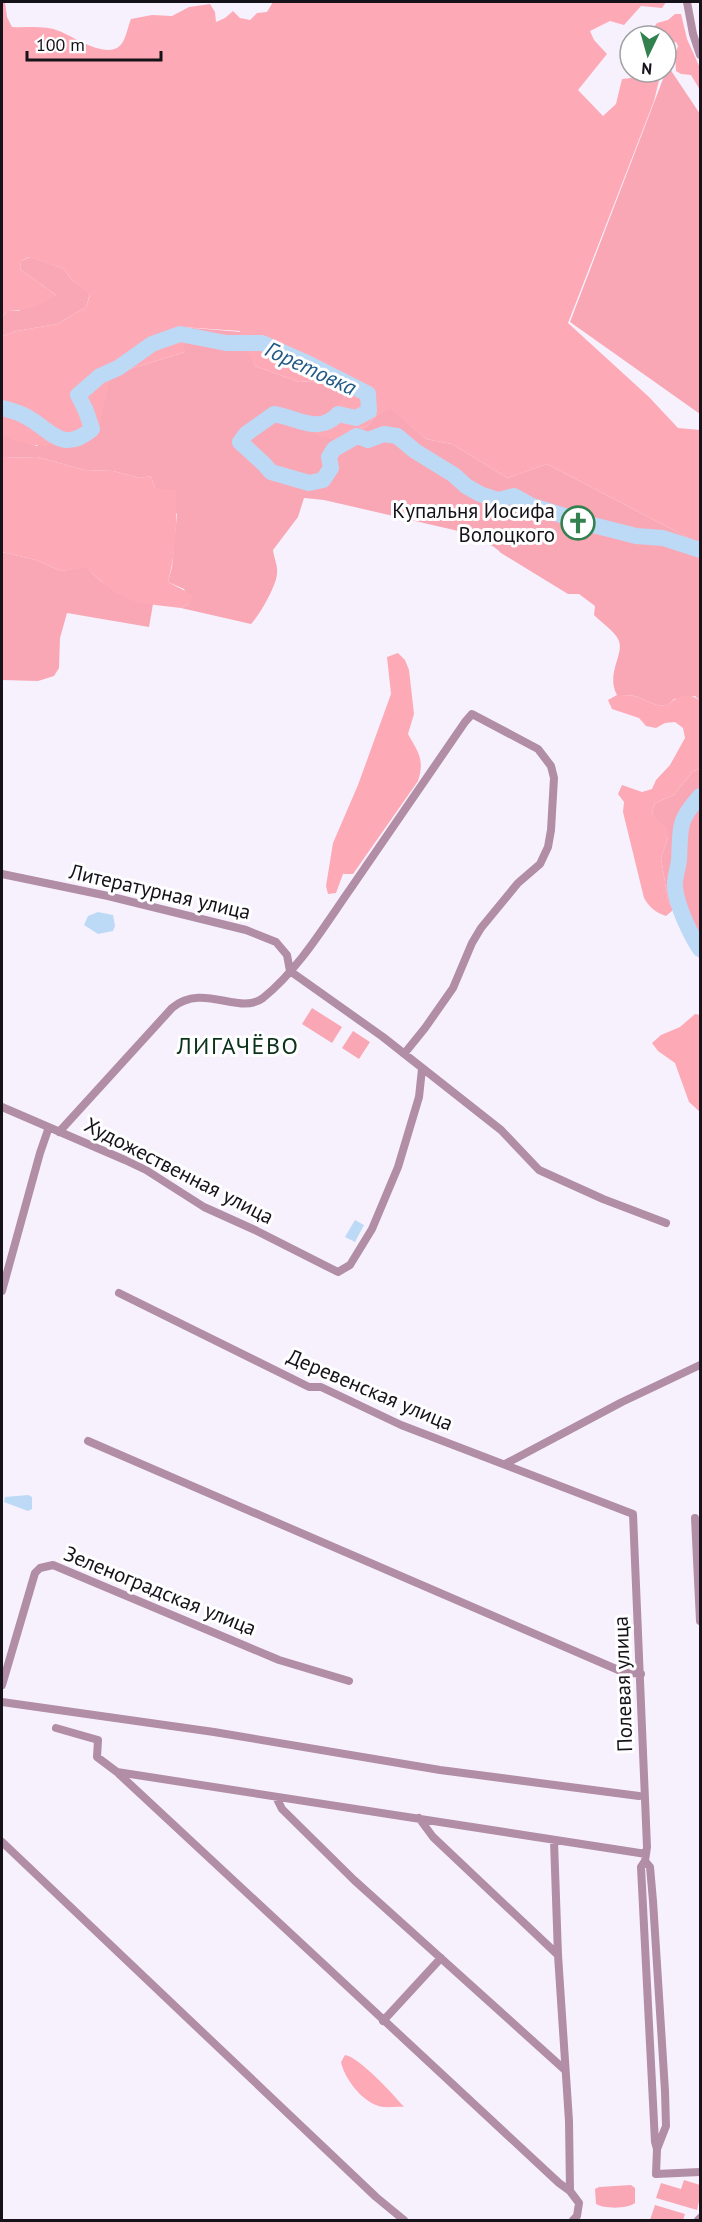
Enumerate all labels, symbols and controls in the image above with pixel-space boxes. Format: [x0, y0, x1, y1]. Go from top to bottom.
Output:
scale bar [27, 24, 160, 62]
north arrow [618, 24, 678, 84]
text: 100 m [36, 33, 85, 56]
text: N [641, 59, 653, 79]
water label: Горетовка [261, 335, 361, 401]
place label: Купальня Иосифа Волоцкого [392, 497, 555, 548]
church icon: Купальня Иосифа Волоцкого [560, 505, 596, 541]
street label: Литературная улица [66, 857, 253, 926]
district label: ЛИГАЧЁВО [176, 1030, 299, 1061]
street label: Художественная улица [80, 1111, 278, 1230]
street label: Деревенская улица [283, 1342, 457, 1437]
street label: Зеленоградская улица [60, 1540, 260, 1641]
street label: Полевая улица [607, 1616, 638, 1753]

